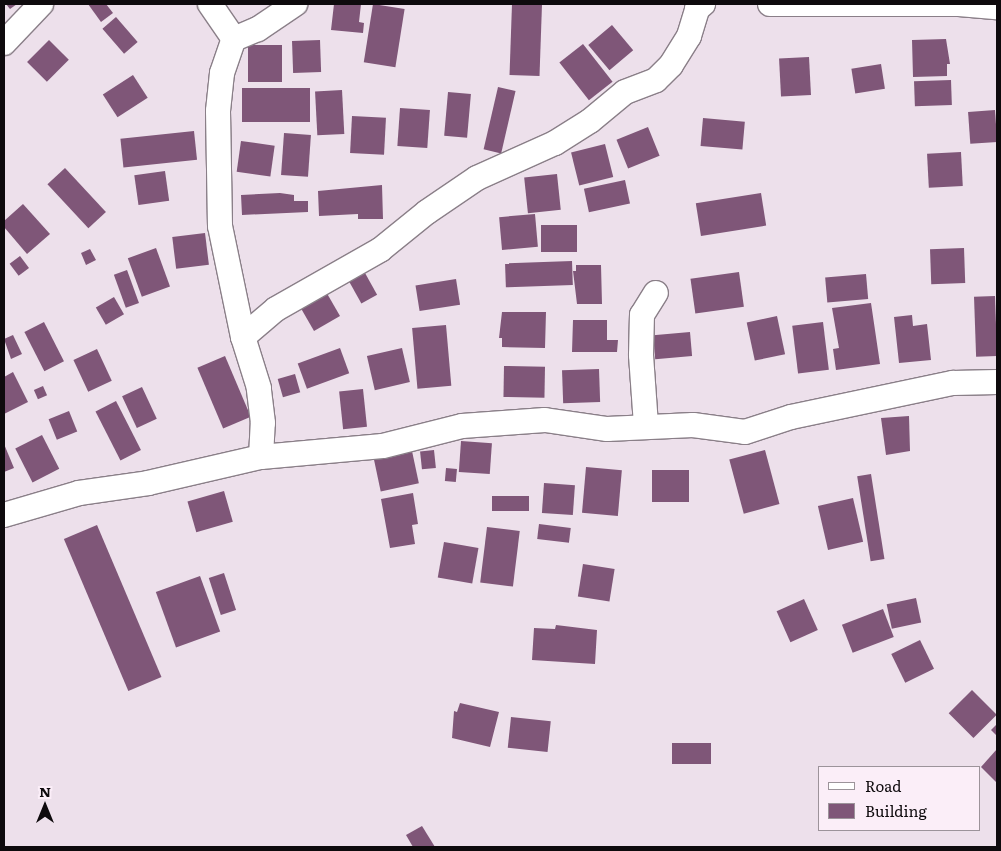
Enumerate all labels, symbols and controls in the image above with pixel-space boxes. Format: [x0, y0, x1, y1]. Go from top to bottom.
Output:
legend [818, 766, 981, 831]
text: Road [865, 774, 901, 797]
north arrow [20, 781, 70, 831]
text: N [39, 781, 51, 801]
text: Building [865, 799, 927, 822]

